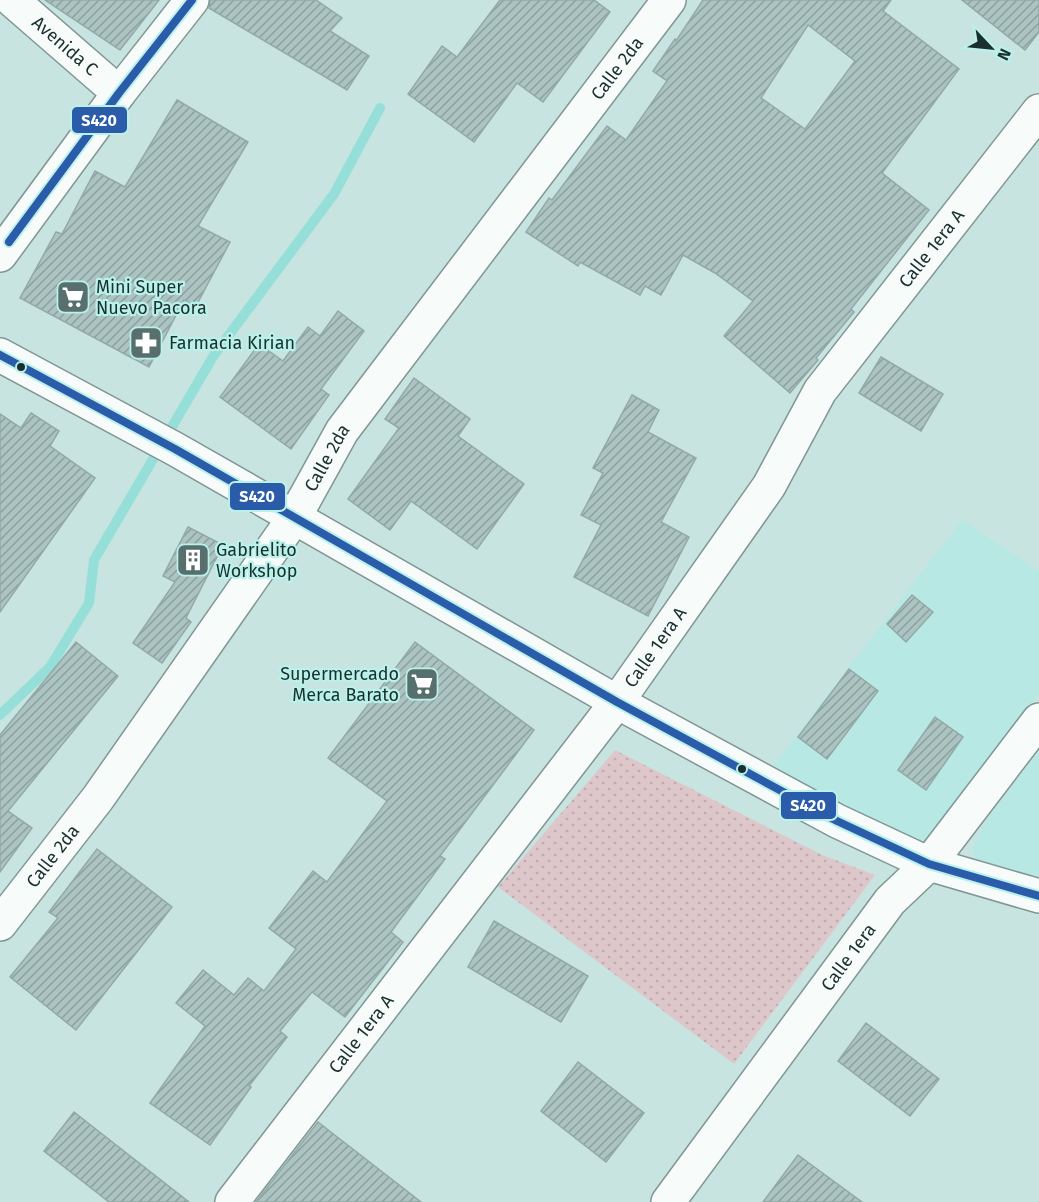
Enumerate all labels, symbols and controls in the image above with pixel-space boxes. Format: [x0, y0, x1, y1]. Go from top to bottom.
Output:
street label: Avenida C [27, 11, 102, 80]
north arrow [961, 18, 1021, 78]
street label: Calle 2da [586, 32, 648, 104]
text: N [993, 45, 1015, 63]
line badge: S420 [71, 106, 128, 134]
text: S420 [81, 111, 117, 130]
street label: Calle 1era A [894, 204, 969, 292]
place label: Mini Super Nuevo Pacora [96, 276, 207, 319]
supermarket icon: Mini Super Nuevo Pacora [55, 279, 91, 315]
pharmacy icon: Farmacia Kirian [128, 325, 164, 361]
place label: Farmacia Kirian [169, 332, 295, 354]
unlabelled marker [15, 361, 27, 373]
street label: Calle 2da [300, 420, 354, 496]
line badge: S420 [229, 482, 286, 511]
text: S420 [239, 487, 275, 506]
place label: Gabrielito Workshop [216, 539, 297, 582]
building icon: Gabrielito Workshop [175, 542, 211, 578]
street label: Calle 1era A [620, 602, 692, 692]
place label: Supermercado Merca Barato [280, 663, 399, 706]
supermarket icon: Supermercado Merca Barato [404, 666, 440, 702]
unlabelled marker [736, 763, 748, 775]
line badge: S420 [780, 791, 837, 820]
text: S420 [790, 796, 826, 815]
street label: Calle 2da [21, 820, 84, 892]
street label: Calle 1era [816, 919, 881, 995]
street label: Calle 1era A [324, 990, 399, 1078]

